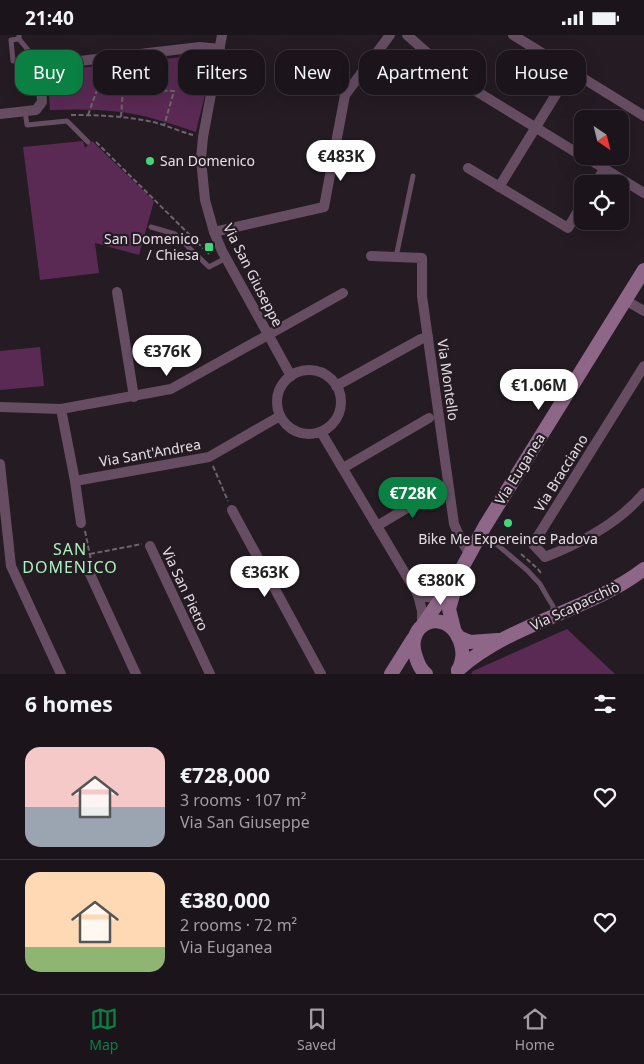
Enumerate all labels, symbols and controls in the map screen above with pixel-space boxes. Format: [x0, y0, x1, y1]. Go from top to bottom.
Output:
text: 21:40 [25, 5, 74, 31]
chip: Buy [15, 50, 83, 95]
chip: Rent [93, 50, 168, 95]
chip: Filters [178, 50, 265, 95]
chip: New [275, 50, 349, 95]
chip: Apartment [359, 50, 486, 95]
chip: House [496, 50, 586, 95]
north arrow [574, 110, 629, 165]
map controls [574, 110, 629, 230]
pin: €483K [306, 139, 376, 182]
text: €483K [317, 145, 365, 167]
place label: San Domenico [160, 151, 255, 170]
marker: San Domenico [144, 155, 156, 167]
button: locate [574, 175, 629, 230]
street label: Via San Giuseppe [219, 220, 288, 330]
place label: San Domenico / Chiesa [104, 229, 199, 264]
marker: San Domenico / Chiesa [203, 241, 215, 253]
pin: €376K [132, 335, 202, 377]
street label: Via Montello [433, 338, 464, 422]
text: €376K [143, 340, 191, 362]
pin: €1.06M [498, 369, 580, 411]
text: €1.06M [511, 374, 567, 396]
street label: Via Euganea [490, 429, 549, 508]
street label: Via Bracciano [529, 430, 592, 515]
street label: Via Sant'Andrea [98, 434, 202, 471]
pin: €728K [378, 477, 448, 519]
text: €728K [389, 482, 437, 504]
marker: Bike Me Expereince Padova [502, 517, 514, 529]
place label: Bike Me Expereince Padova [418, 529, 598, 548]
district label: SAN DOMENICO [22, 538, 118, 578]
street label: Via San Pietro [158, 544, 213, 634]
pin: €363K [230, 555, 300, 598]
text: €363K [241, 561, 289, 583]
pin: €380K [406, 563, 476, 606]
text: €380K [417, 569, 465, 591]
street label: Via Scapacchiò [527, 577, 622, 635]
text: 6 homes [25, 690, 113, 718]
icon: filters [591, 690, 619, 718]
text: €728,000 [180, 761, 270, 789]
icon: home [65, 767, 125, 827]
icon: heart [591, 783, 619, 811]
text: 3 rooms · 107 m² [180, 789, 306, 811]
text: Via San Giuseppe [180, 811, 310, 833]
text: €380,000 [180, 886, 270, 914]
icon: home [65, 892, 125, 952]
icon: heart [591, 908, 619, 936]
text: 2 rooms · 72 m² [180, 914, 297, 936]
text: Via Euganea [180, 936, 272, 958]
tab: Map [89, 1005, 118, 1054]
tab: Saved [297, 1005, 336, 1054]
tab: Home [515, 1005, 555, 1054]

